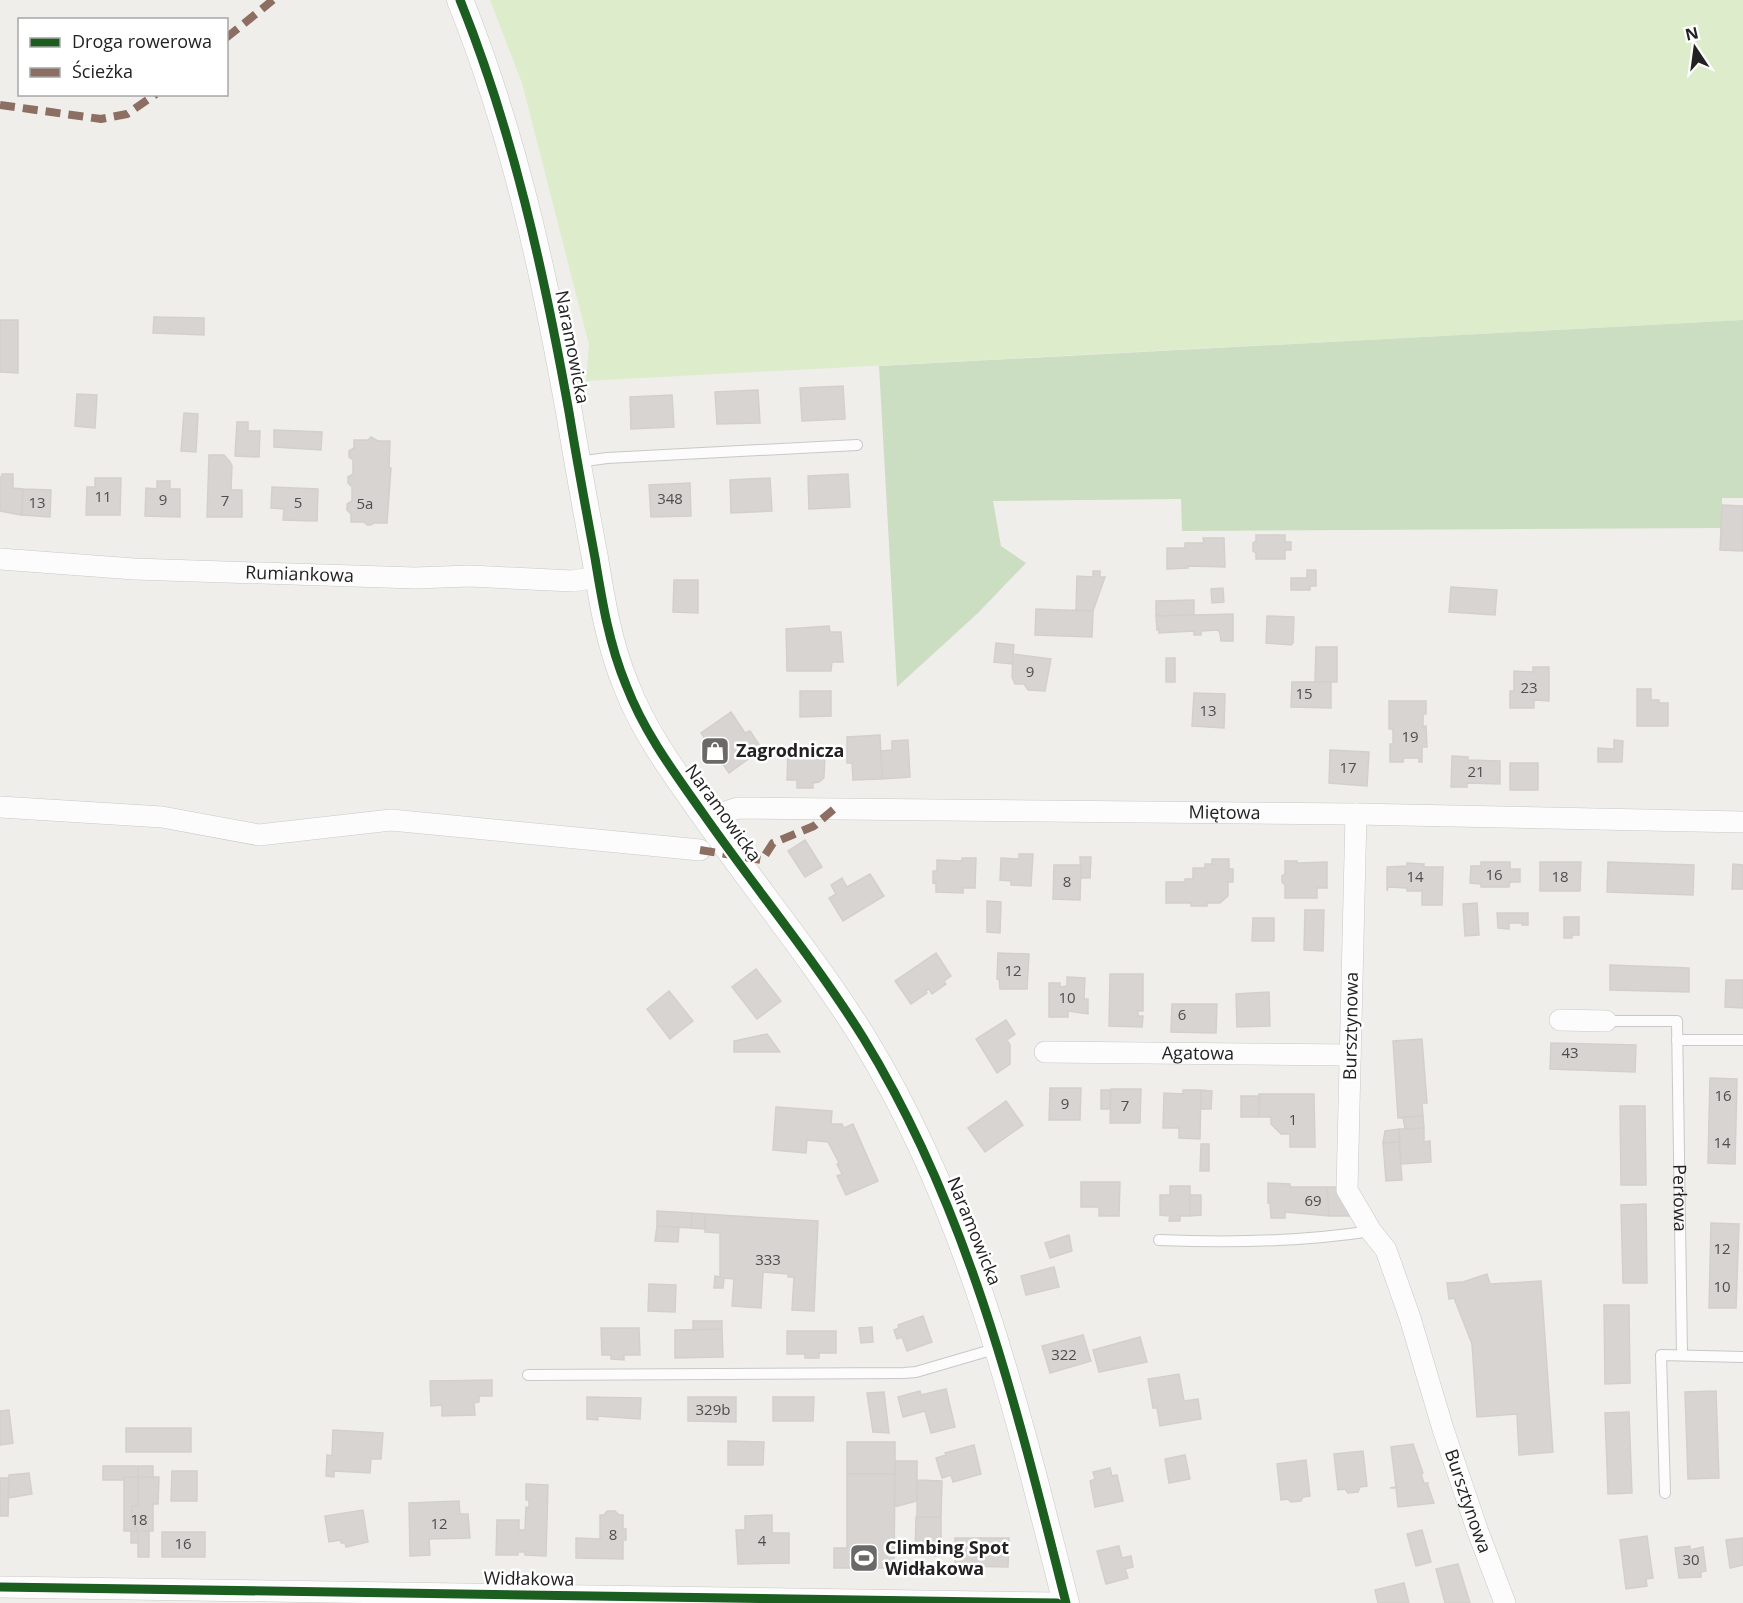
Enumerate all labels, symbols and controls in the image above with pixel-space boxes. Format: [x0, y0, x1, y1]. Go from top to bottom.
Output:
legend [18, 18, 228, 96]
north arrow [1665, 18, 1725, 78]
text: N [1683, 21, 1700, 46]
text: Droga rowerowa [72, 29, 212, 53]
text: Ścieżka [72, 59, 133, 83]
street label: Naramowicka [550, 288, 596, 406]
house number: 11 [94, 486, 112, 506]
house number: 348 [657, 488, 683, 508]
house number: 9 [159, 489, 167, 509]
house number: 7 [221, 490, 229, 510]
house number: 13 [28, 492, 46, 512]
house number: 5 [294, 492, 302, 512]
house number: 5a [357, 493, 373, 513]
street label: Rumiankowa [245, 560, 354, 587]
house number: 9 [1026, 661, 1034, 681]
house number: 23 [1520, 677, 1538, 697]
house number: 15 [1295, 683, 1313, 703]
house number: 13 [1199, 700, 1217, 720]
house number: 19 [1401, 726, 1419, 746]
shop icon: Zagrodnicza [699, 735, 731, 767]
place label: Zagrodnicza [736, 738, 844, 762]
house number: 17 [1339, 757, 1357, 777]
street label: Naramowicka [680, 759, 767, 866]
house number: 21 [1467, 761, 1485, 781]
street label: Miętowa [1188, 799, 1261, 824]
house number: 16 [1485, 864, 1503, 884]
house number: 14 [1406, 866, 1424, 886]
house number: 18 [1551, 866, 1569, 886]
house number: 8 [1063, 871, 1071, 891]
house number: 12 [1004, 960, 1022, 980]
street label: Bursztynowa [1337, 972, 1363, 1080]
house number: 10 [1058, 987, 1076, 1007]
house number: 6 [1178, 1004, 1186, 1024]
street label: Agatowa [1162, 1040, 1234, 1065]
house number: 43 [1561, 1042, 1579, 1062]
house number: 16 [1714, 1085, 1732, 1105]
house number: 9 [1061, 1093, 1069, 1113]
house number: 7 [1121, 1095, 1129, 1115]
house number: 1 [1289, 1109, 1297, 1129]
house number: 14 [1713, 1132, 1731, 1152]
street label: Perłowa [1668, 1164, 1693, 1232]
street label: Naramowicka [942, 1173, 1008, 1288]
house number: 69 [1304, 1190, 1322, 1210]
house number: 12 [1713, 1238, 1731, 1258]
house number: 333 [755, 1249, 781, 1269]
house number: 10 [1713, 1276, 1731, 1296]
house number: 322 [1051, 1344, 1077, 1364]
house number: 329b [696, 1399, 730, 1419]
street label: Bursztynowa [1440, 1446, 1498, 1556]
house number: 18 [130, 1509, 148, 1529]
house number: 12 [430, 1513, 448, 1533]
house number: 8 [609, 1524, 617, 1544]
house number: 4 [758, 1530, 767, 1550]
house number: 16 [174, 1533, 192, 1553]
place label: Climbing Spot Widłakowa [885, 1535, 1009, 1580]
sports icon: Climbing Spot Widłakowa [848, 1542, 880, 1574]
house number: 30 [1682, 1549, 1700, 1569]
street label: Widłakowa [483, 1565, 575, 1591]

